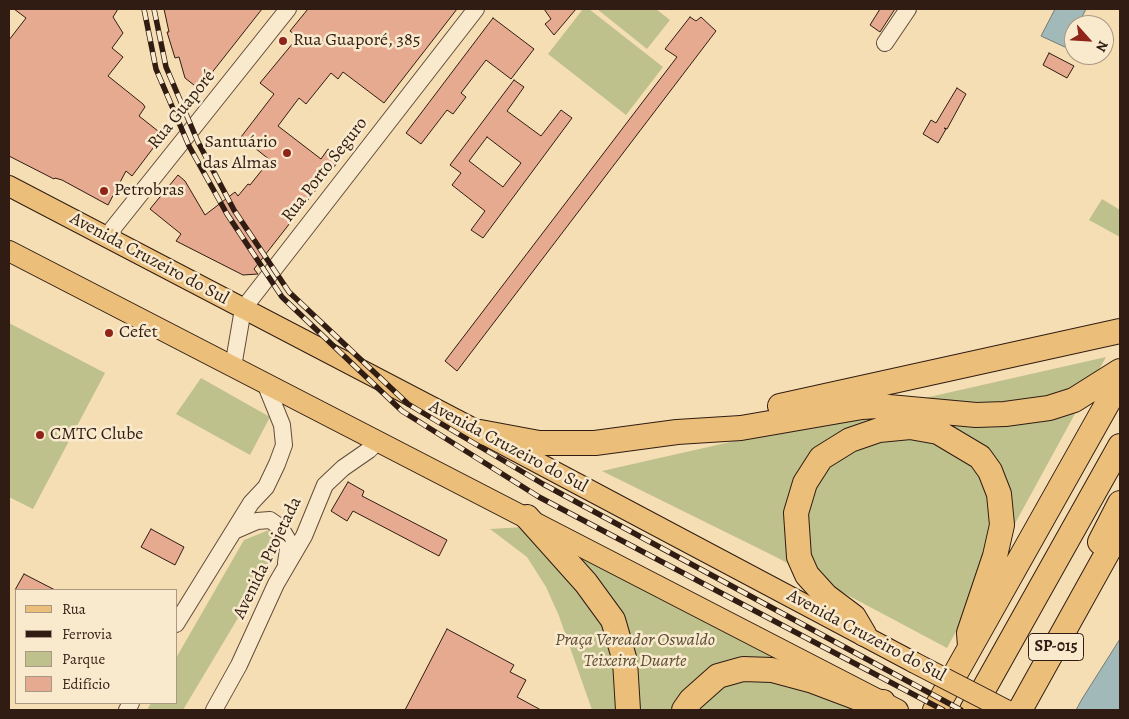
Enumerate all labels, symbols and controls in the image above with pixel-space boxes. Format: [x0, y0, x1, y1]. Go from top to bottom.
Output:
north arrow [1064, 15, 1114, 65]
place label: Rua Guaporé, 385 [293, 30, 420, 52]
marker: Rua Guaporé, 385 [277, 35, 289, 47]
text: N [1091, 38, 1113, 55]
street label: Rua Guaporé [144, 66, 220, 154]
street label: Rua Porto Seguro [277, 113, 373, 227]
place label: Santuário das Almas [203, 132, 277, 174]
marker: Santuário das Almas [281, 147, 293, 159]
place label: Petrobras [114, 180, 184, 202]
marker: Petrobras [98, 185, 110, 197]
street label: Avenida Cruzeiro do Sul [66, 208, 232, 310]
place label: Cefet [119, 322, 158, 344]
marker: Cefet [103, 327, 115, 339]
street label: Avenida Cruzeiro do Sul [425, 396, 591, 498]
place label: CMTC Clube [50, 424, 143, 446]
marker: CMTC Clube [34, 429, 46, 441]
street label: Avenida Projetada [229, 494, 307, 622]
street label: Avenida Cruzeiro do Sul [783, 585, 949, 687]
legend [15, 589, 178, 704]
text: Rua [62, 599, 86, 619]
text: Ferrovia [62, 624, 112, 644]
park label: Praça Vereador Oswaldo Teixeira Duarte [555, 630, 715, 672]
road number: SP-015 [1028, 634, 1084, 660]
text: Parque [62, 649, 105, 669]
text: Edifício [62, 674, 110, 694]

